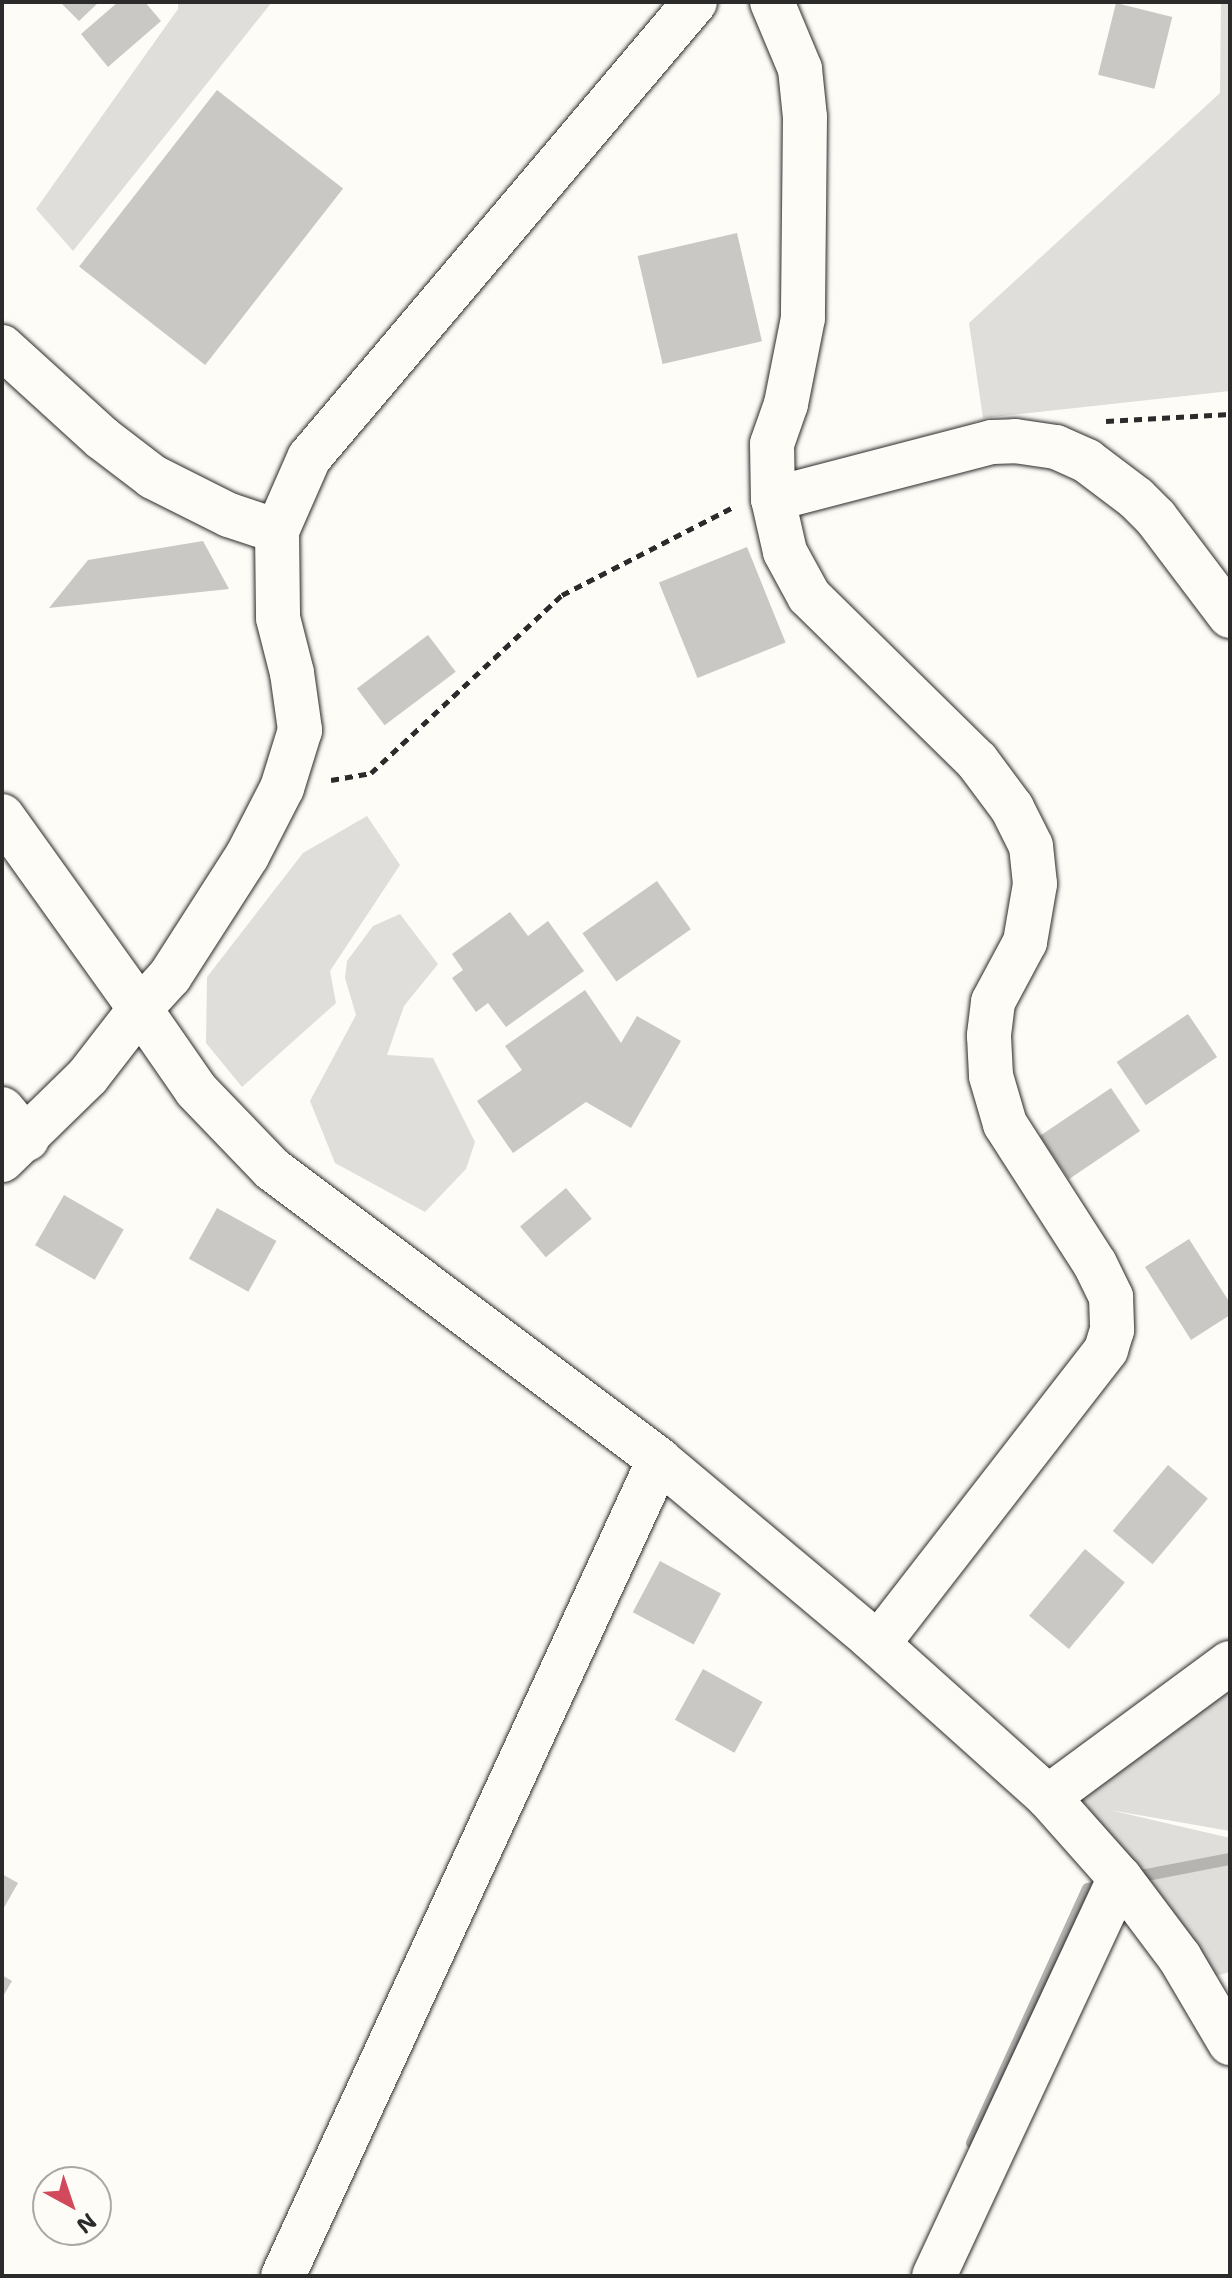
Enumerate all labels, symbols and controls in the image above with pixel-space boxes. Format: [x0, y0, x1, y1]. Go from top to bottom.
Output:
north arrow [32, 2166, 112, 2246]
text: N [70, 2207, 102, 2240]

